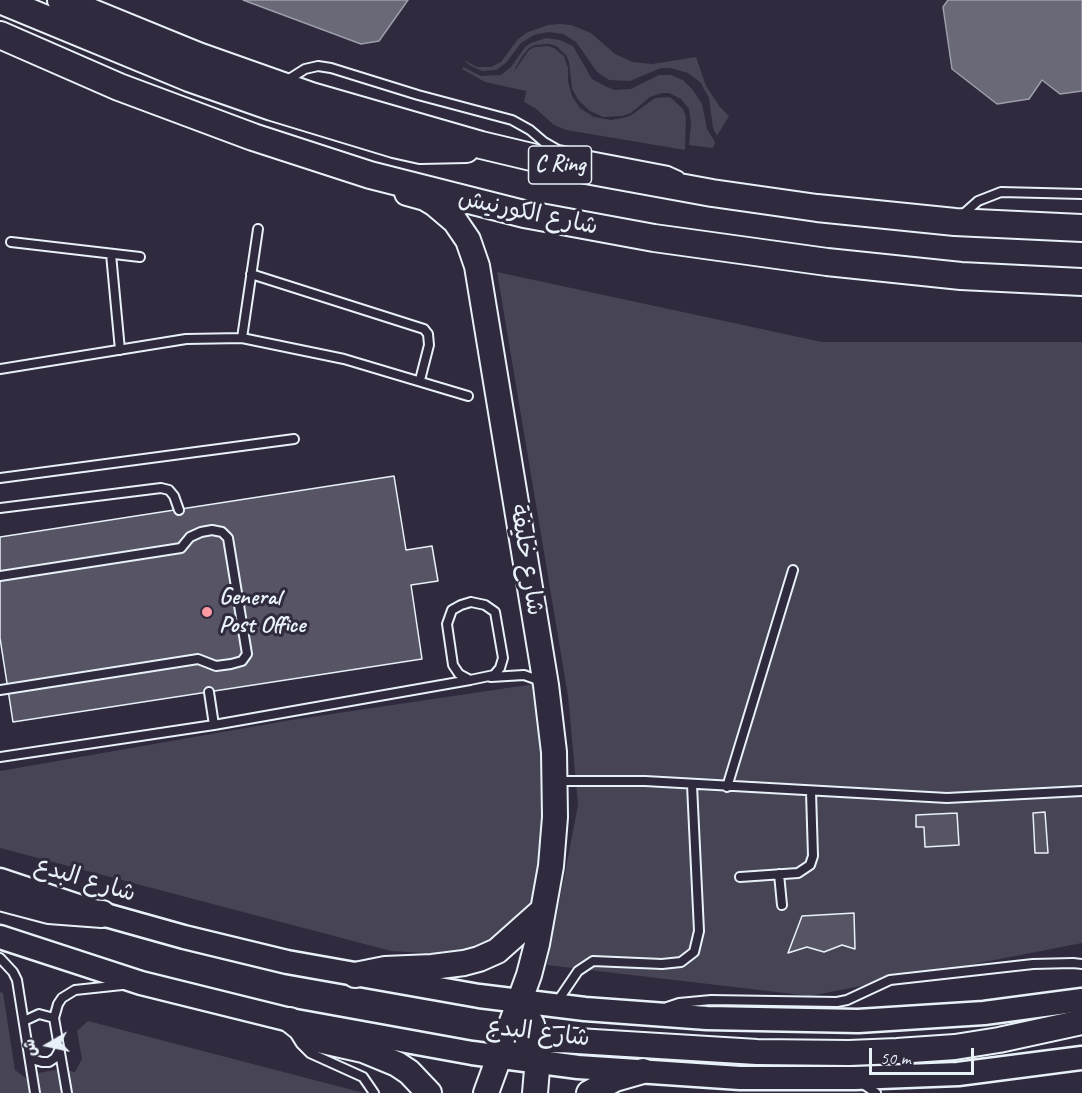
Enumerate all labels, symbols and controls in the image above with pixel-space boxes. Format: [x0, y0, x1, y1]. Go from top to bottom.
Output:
road number: C Ring [528, 146, 592, 184]
street label: شارع الكورنيش [456, 184, 600, 242]
street label: شارع خليفة [503, 502, 549, 618]
place label: General Post Office [219, 584, 305, 640]
marker: General Post Office [200, 605, 214, 619]
street label: شارع البدع [31, 851, 139, 909]
street label: شارع البدع [485, 1012, 591, 1054]
north arrow [18, 1015, 78, 1075]
scale bar [872, 1036, 977, 1074]
text: ش [19, 1038, 41, 1058]
text: 50 m [880, 1047, 911, 1069]

